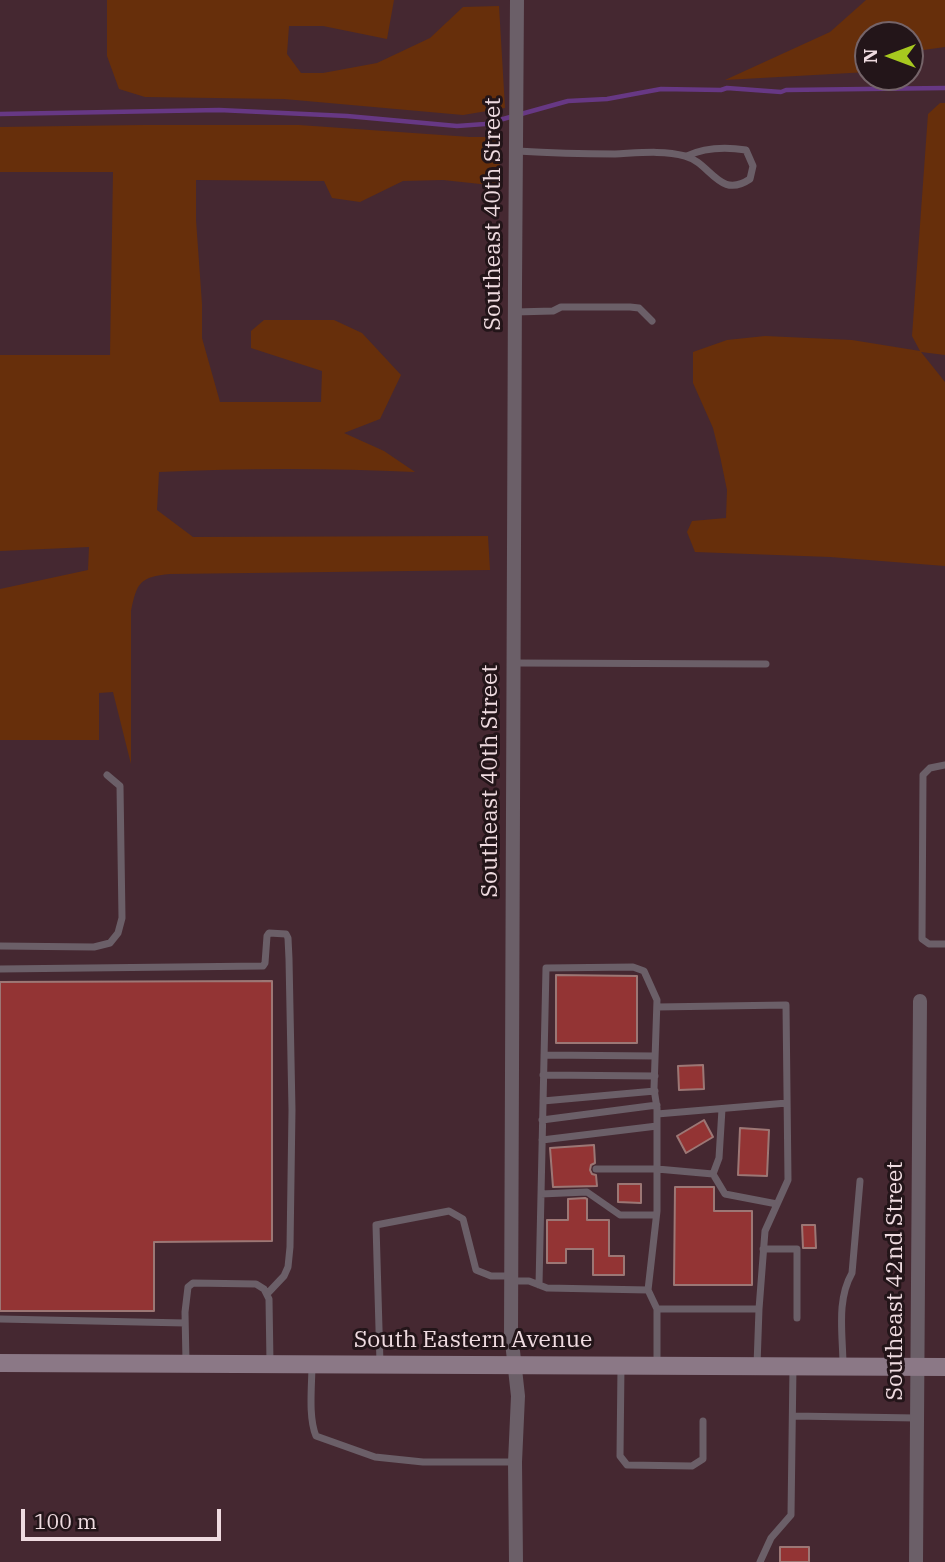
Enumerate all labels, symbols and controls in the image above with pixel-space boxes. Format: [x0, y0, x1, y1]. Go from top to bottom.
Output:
north arrow [854, 21, 924, 91]
text: N [858, 48, 882, 64]
street label: Southeast 40th Street [479, 98, 507, 330]
street label: Southeast 40th Street [476, 665, 504, 897]
street label: Southeast 42nd Street [881, 1161, 909, 1401]
street label: South Eastern Avenue [354, 1326, 592, 1354]
scale bar [24, 1496, 224, 1540]
text: 100 m [34, 1507, 97, 1535]

